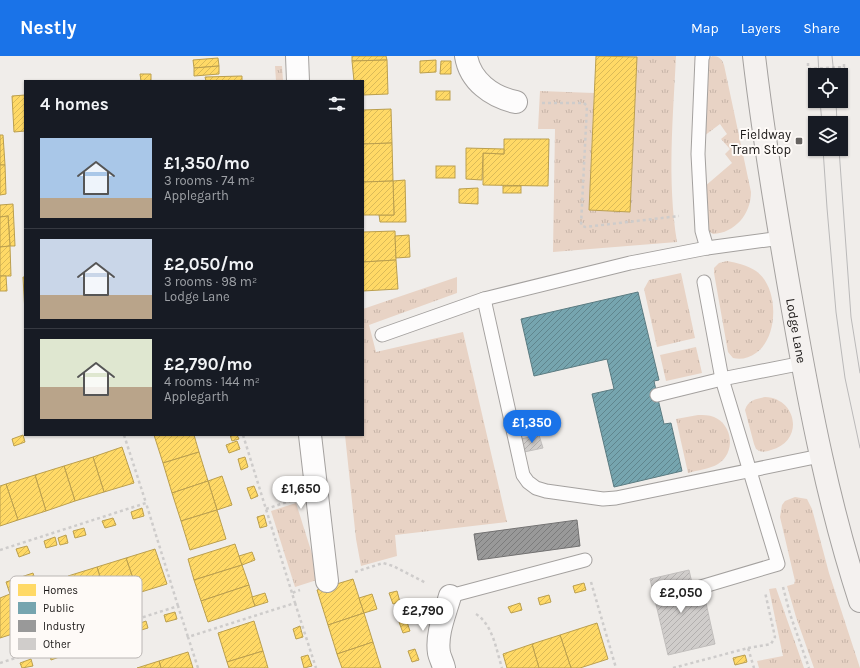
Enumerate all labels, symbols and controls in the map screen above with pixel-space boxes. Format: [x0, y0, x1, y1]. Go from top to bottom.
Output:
text: Nestly [20, 17, 77, 39]
text: Map [691, 20, 719, 37]
text: Layers [741, 20, 781, 37]
text: Share [803, 20, 840, 37]
map controls [808, 68, 848, 156]
button: locate [808, 68, 848, 108]
icon: filters [326, 93, 348, 115]
text: 4 homes [40, 94, 109, 114]
button: layers [808, 116, 848, 156]
place label: Fieldway Tram Stop [731, 127, 791, 157]
marker: Fieldway Tram Stop [794, 136, 804, 146]
text: £1,350/mo [164, 153, 250, 173]
icon: home [72, 154, 120, 202]
text: 3 rooms · 74 m² [164, 173, 255, 188]
text: Applegarth [164, 188, 229, 203]
text: £2,050/mo [164, 254, 254, 274]
icon: home [72, 255, 120, 303]
text: 3 rooms · 98 m² [164, 274, 257, 289]
text: Lodge Lane [164, 289, 230, 304]
street label: Lodge Lane [783, 297, 809, 365]
text: £2,790/mo [164, 354, 252, 374]
icon: home [72, 355, 120, 403]
text: 4 rooms · 144 m² [164, 374, 260, 389]
text: Applegarth [164, 389, 229, 404]
pin: £1,350 [499, 410, 565, 444]
text: £1,350 [512, 415, 552, 430]
pin: £1,650 [268, 476, 334, 510]
text: £1,650 [281, 481, 321, 496]
legend [10, 576, 142, 658]
pin: £2,050 [648, 580, 714, 614]
text: Homes [43, 584, 78, 597]
text: £2,050 [660, 585, 703, 600]
pin: £2,790 [390, 598, 456, 632]
text: Public [43, 602, 75, 615]
text: £2,790 [402, 603, 444, 618]
text: Industry [43, 620, 85, 633]
text: Other [43, 638, 71, 651]

